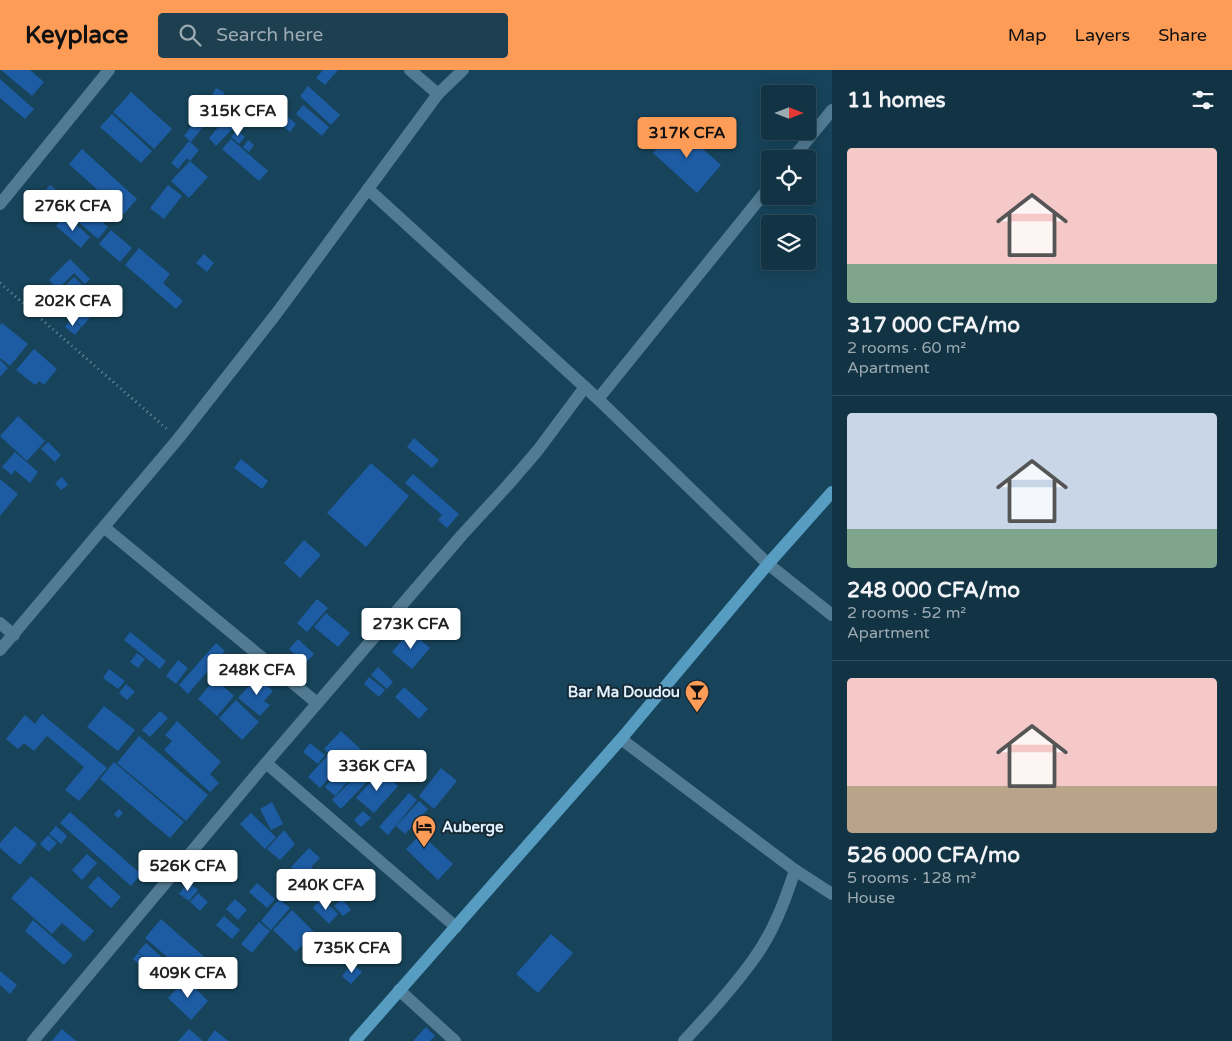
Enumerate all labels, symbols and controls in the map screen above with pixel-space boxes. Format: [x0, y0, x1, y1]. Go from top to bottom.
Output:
search box [158, 13, 508, 58]
text: Keyplace [25, 21, 128, 50]
icon: search [176, 21, 204, 49]
text: Search here [216, 24, 323, 46]
text: Map [1008, 24, 1047, 46]
text: Layers [1075, 24, 1130, 46]
text: Share [1158, 24, 1207, 46]
north arrow [761, 85, 816, 140]
map controls [761, 85, 816, 270]
icon: filters [1189, 86, 1217, 114]
text: 11 homes [847, 88, 946, 113]
pin: 315K CFA [186, 94, 290, 137]
text: 315K CFA [200, 101, 276, 121]
pin: 317K CFA [635, 116, 739, 159]
text: 317K CFA [649, 123, 725, 143]
button: locate [761, 150, 816, 205]
icon: home [987, 180, 1077, 270]
pin: 276K CFA [21, 190, 125, 232]
text: 276K CFA [35, 196, 111, 216]
button: layers [761, 215, 816, 270]
pin: 202K CFA [21, 284, 125, 327]
text: 202K CFA [35, 291, 111, 311]
text: 317 000 CFA/mo [847, 313, 1020, 338]
text: 2 rooms · 60 m² [847, 338, 966, 358]
text: Apartment [847, 358, 930, 378]
icon: home [987, 446, 1077, 536]
text: 248 000 CFA/mo [847, 578, 1020, 603]
text: 2 rooms · 52 m² [847, 603, 966, 623]
pin: 273K CFA [359, 608, 463, 650]
text: 273K CFA [373, 614, 449, 634]
text: Apartment [847, 623, 930, 643]
pin: 248K CFA [205, 654, 309, 696]
text: 248K CFA [219, 660, 295, 680]
bar icon: Bar Ma Doudou [684, 679, 710, 713]
place label: Bar Ma Doudou [568, 683, 680, 701]
icon: home [987, 711, 1077, 801]
pin: 336K CFA [325, 750, 429, 792]
text: 336K CFA [339, 756, 415, 776]
hotel icon: Auberge [411, 814, 437, 848]
place label: Auberge [442, 818, 504, 837]
text: 526 000 CFA/mo [847, 843, 1020, 868]
pin: 526K CFA [136, 850, 240, 892]
text: 526K CFA [150, 856, 226, 876]
pin: 240K CFA [274, 868, 378, 911]
text: 5 rooms · 128 m² [847, 868, 976, 888]
text: 240K CFA [288, 875, 364, 895]
text: House [847, 888, 895, 908]
pin: 735K CFA [300, 932, 404, 974]
text: 735K CFA [314, 938, 390, 958]
pin: 409K CFA [136, 956, 240, 999]
text: 409K CFA [150, 963, 226, 983]

